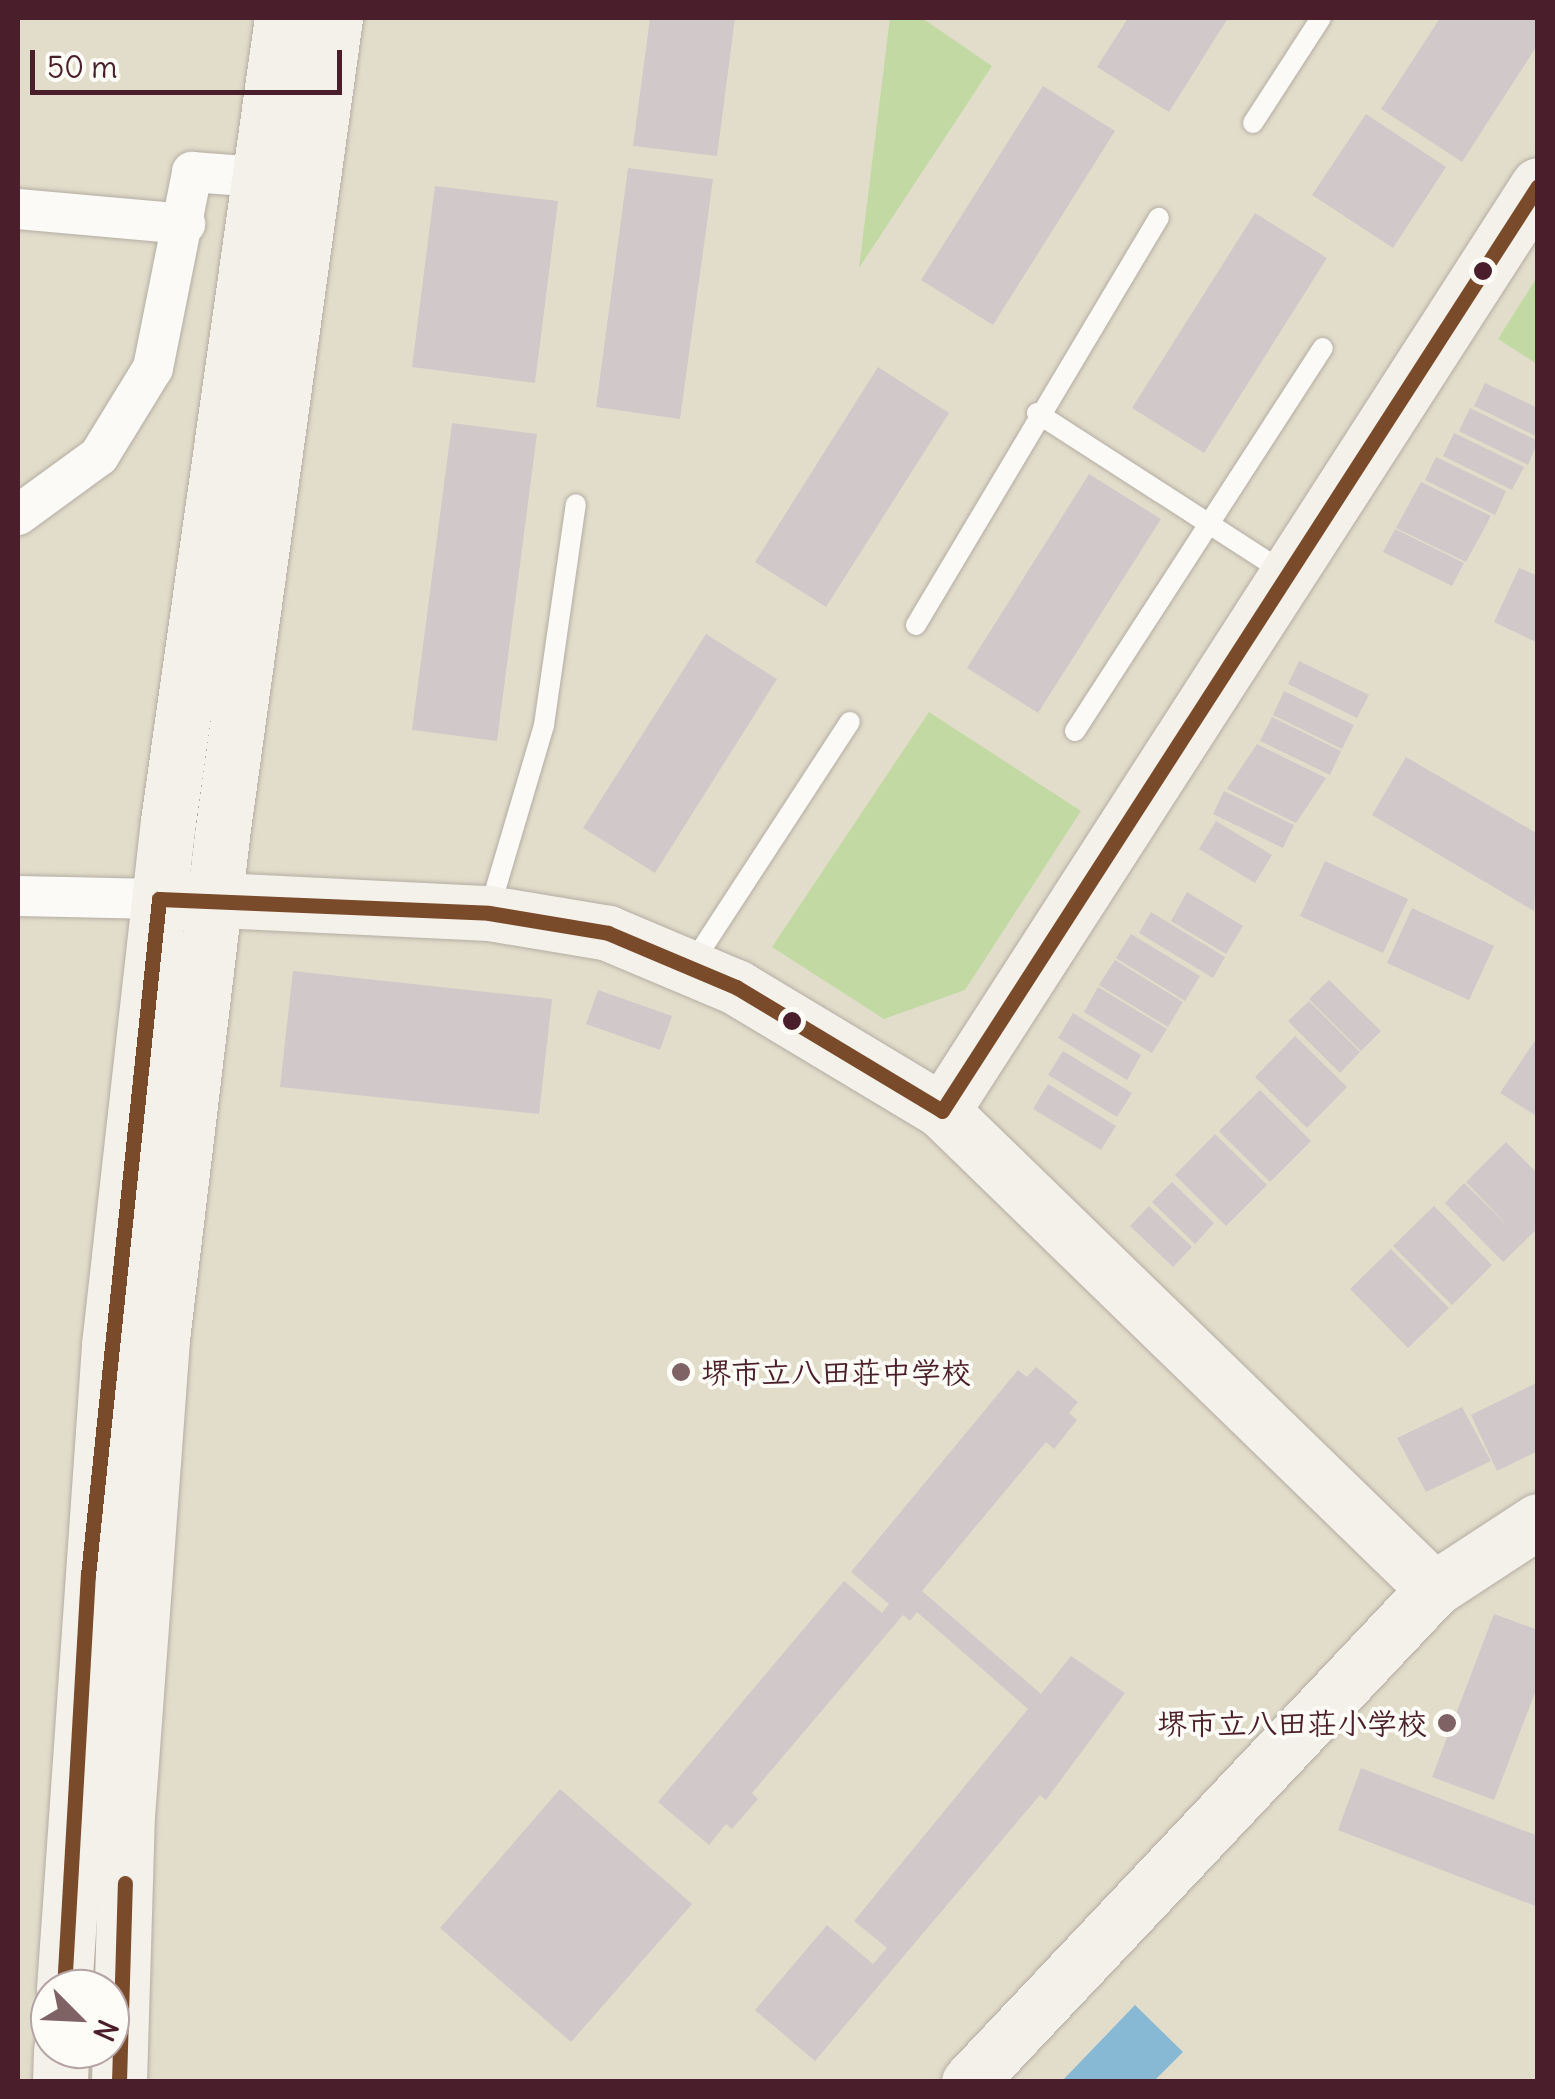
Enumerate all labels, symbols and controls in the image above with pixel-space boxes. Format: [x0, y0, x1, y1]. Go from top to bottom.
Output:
scale bar [35, 30, 348, 92]
text: 50 m [47, 48, 117, 86]
unlabelled marker [1473, 261, 1493, 281]
unlabelled marker [782, 1011, 802, 1031]
place label: 堺市立八田荘中学校 [701, 1354, 971, 1390]
marker: 堺市立八田荘中学校 [670, 1361, 692, 1383]
place label: 堺市立八田荘小学校 [1157, 1705, 1427, 1741]
marker: 堺市立八田荘小学校 [1436, 1712, 1458, 1734]
north arrow [30, 1969, 130, 2069]
text: N [85, 2014, 126, 2047]

